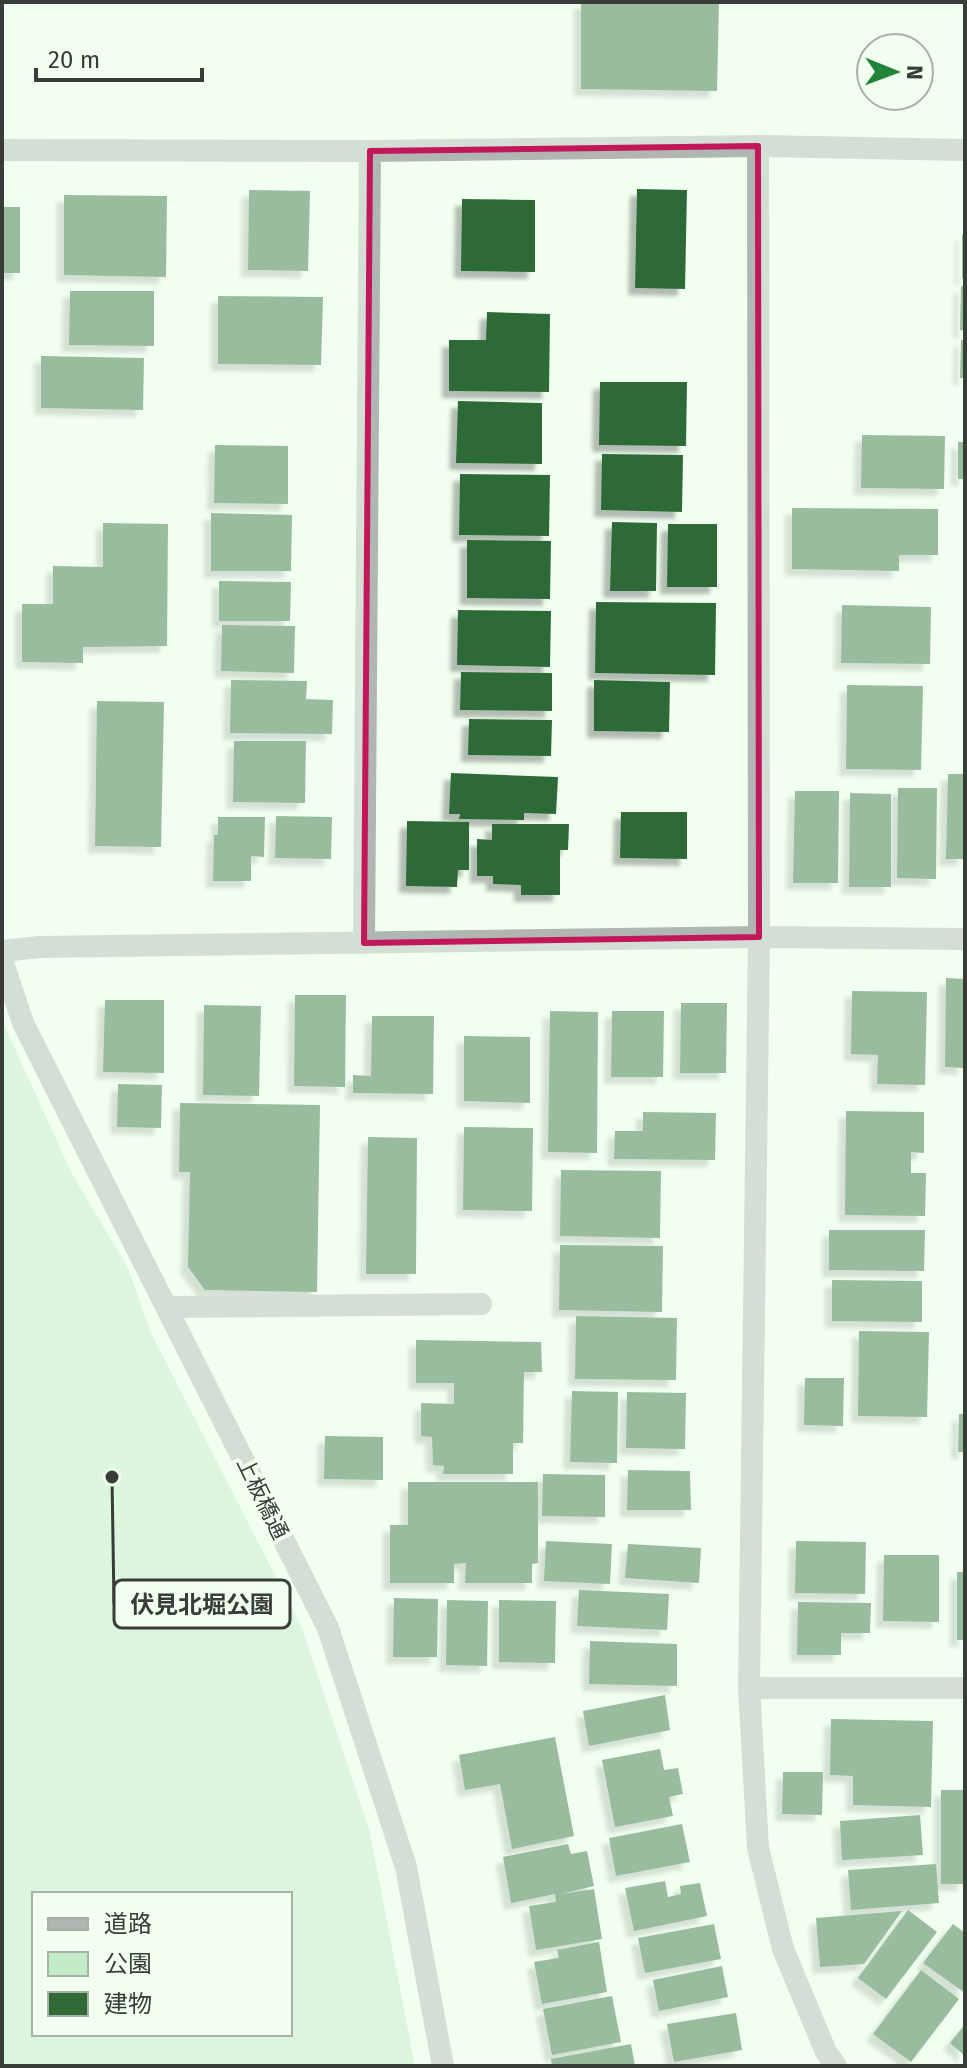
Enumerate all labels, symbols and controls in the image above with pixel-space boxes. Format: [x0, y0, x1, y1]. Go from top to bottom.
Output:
scale bar [36, 32, 202, 82]
north arrow [855, 32, 935, 112]
text: 20 m [48, 46, 100, 74]
text: N [901, 65, 928, 80]
street label: 上板橋通 [231, 1453, 294, 1544]
callout: 伏見北堀公園 [114, 1580, 290, 1628]
text: 伏見北堀公園 [130, 1591, 274, 1619]
legend [32, 1892, 292, 2036]
text: 道路 [104, 1910, 152, 1938]
text: 公園 [104, 1950, 152, 1978]
text: 建物 [104, 1990, 152, 2018]

